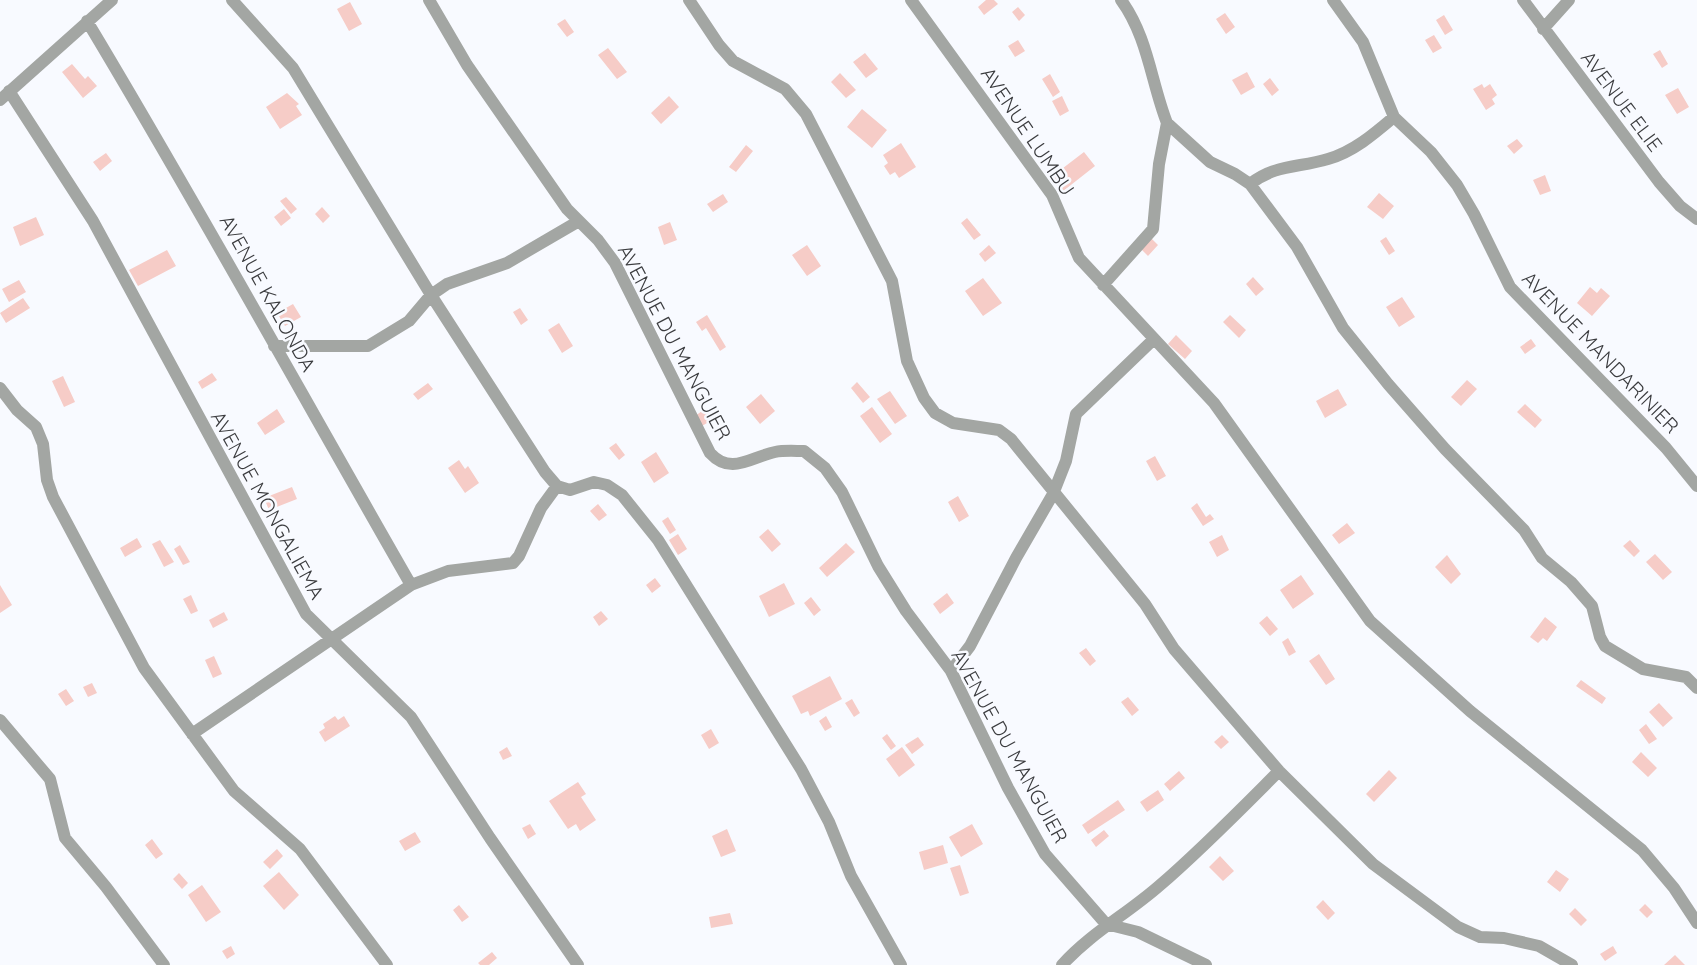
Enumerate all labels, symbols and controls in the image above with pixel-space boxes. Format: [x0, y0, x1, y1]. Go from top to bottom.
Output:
street label: AVENUE ELIE [1576, 46, 1668, 156]
street label: AVENUE LUMBU [976, 62, 1080, 200]
street label: AVENUE KALONDA [215, 210, 321, 376]
street label: AVENUE DU MANGUIER [613, 240, 737, 444]
street label: AVENUE MANDARINIER [1517, 266, 1685, 438]
street label: AVENUE MONGALIEMA [206, 407, 330, 603]
street label: AVENUE DU MANGUIER [946, 645, 1074, 847]

